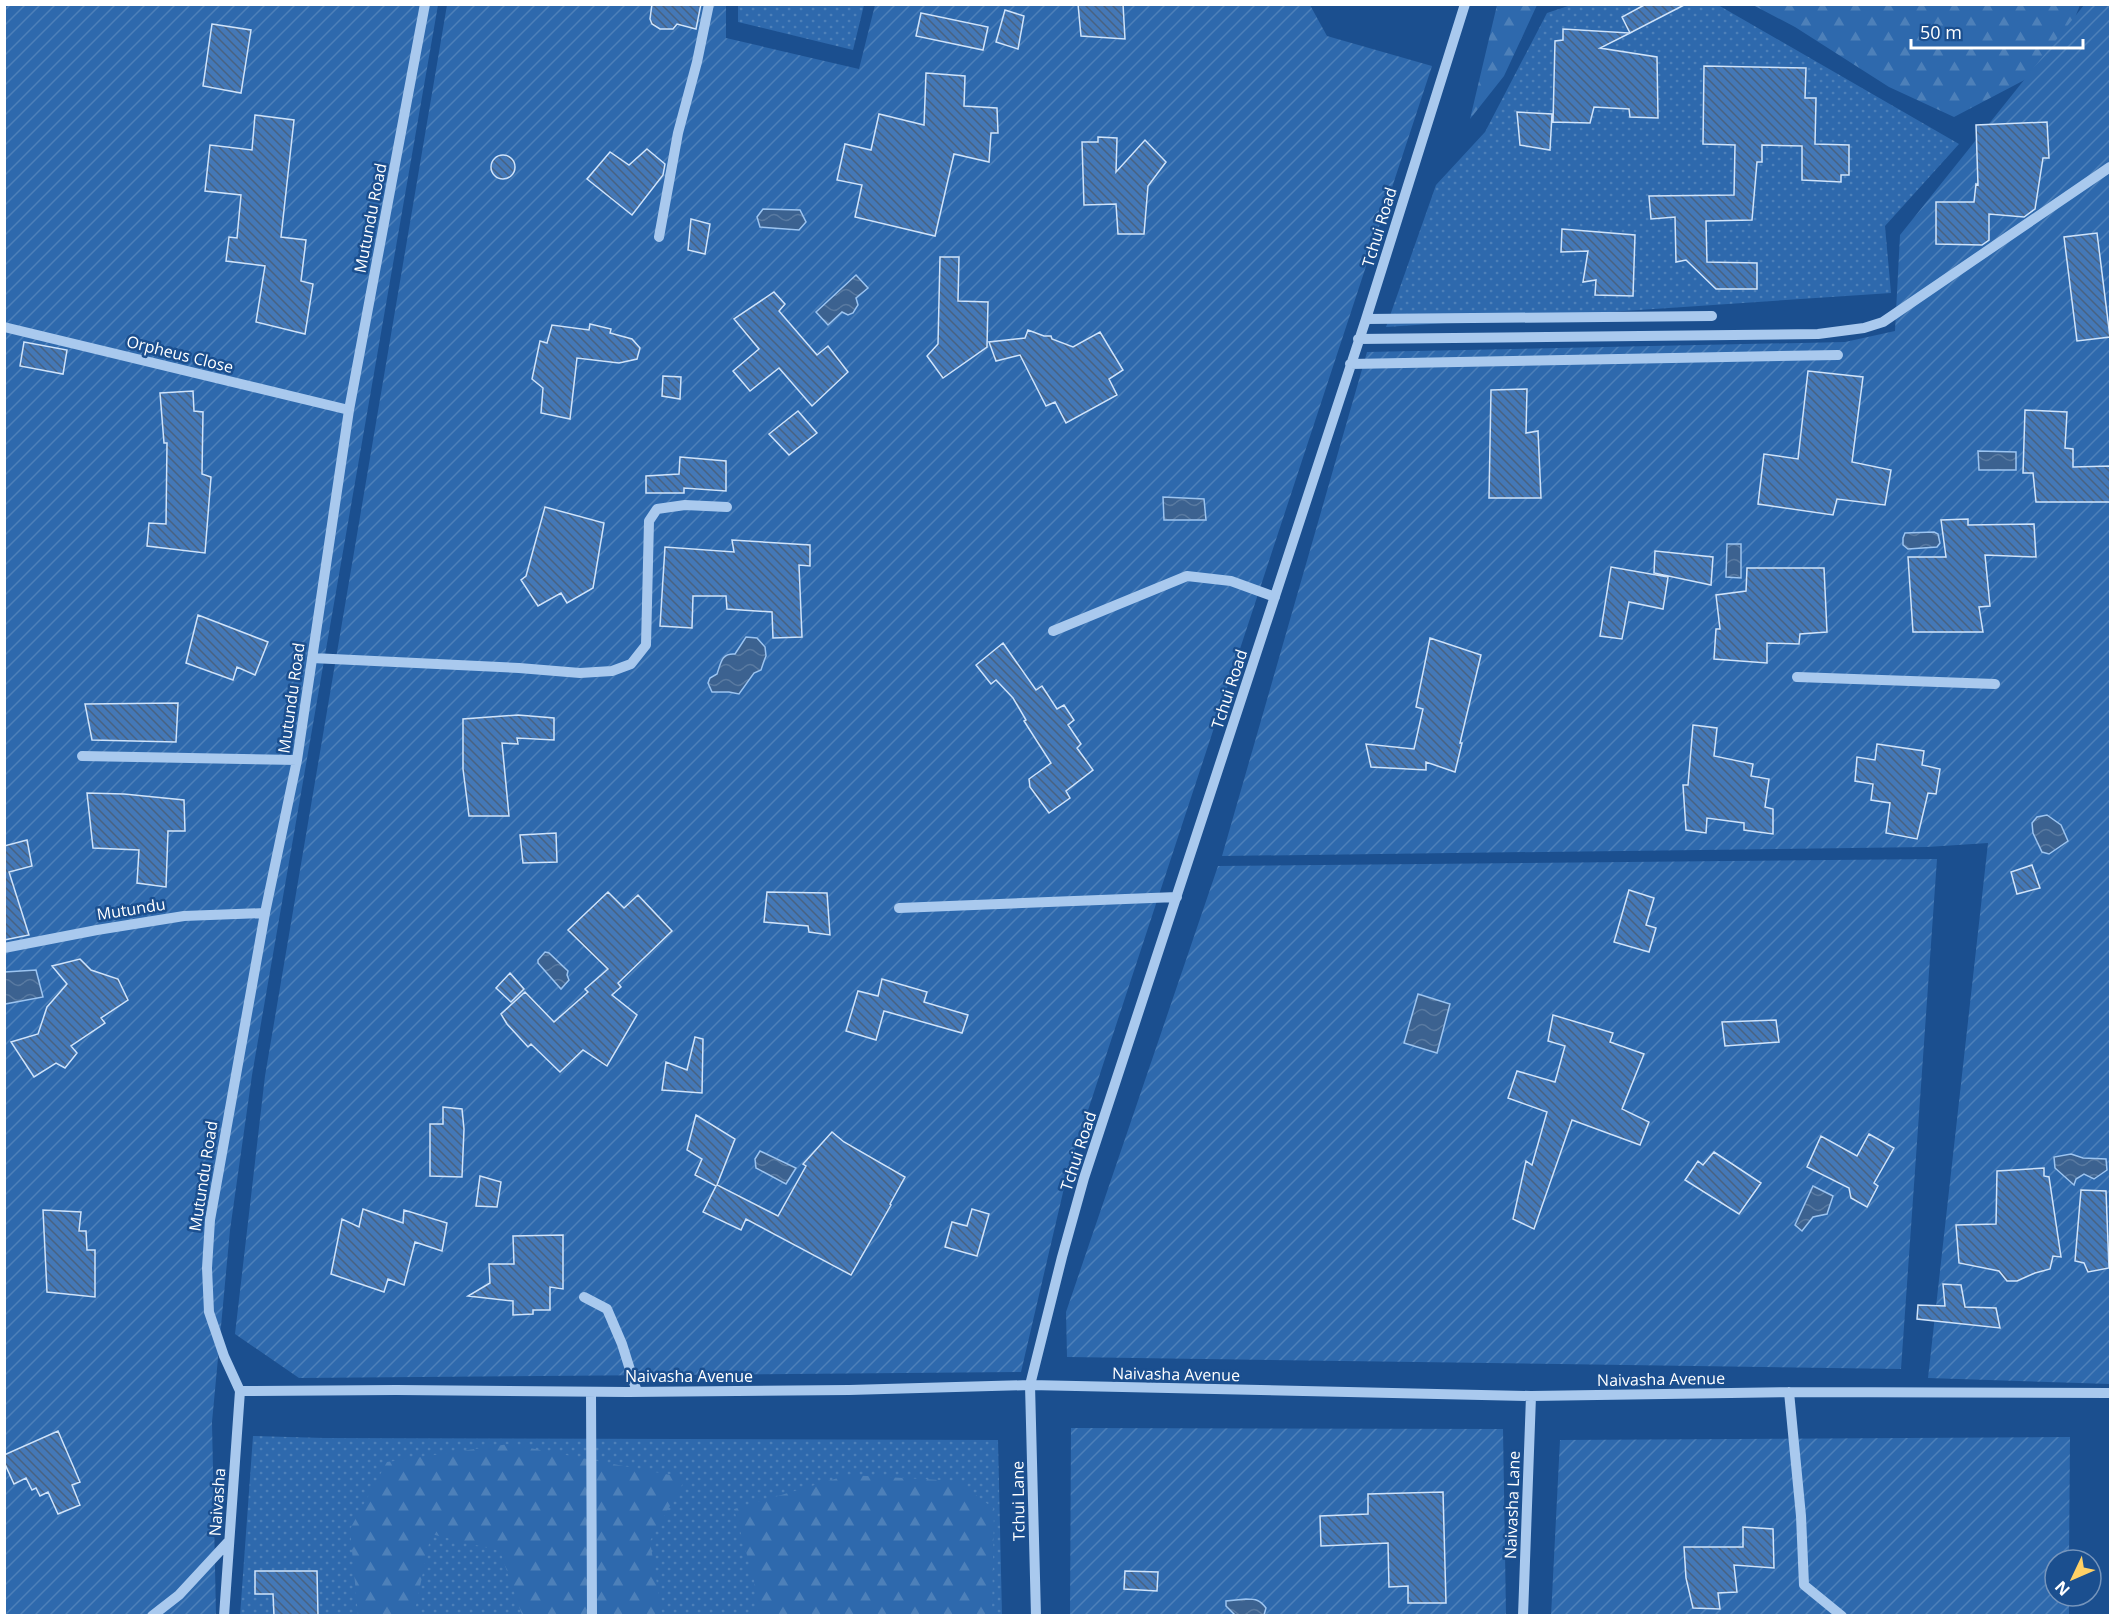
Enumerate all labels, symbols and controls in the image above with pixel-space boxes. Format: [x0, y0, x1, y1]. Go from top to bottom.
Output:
scale bar [1911, 12, 2084, 50]
text: 50 m [1920, 20, 1962, 44]
street label: Mutundu Road [349, 161, 391, 275]
street label: Tchui Road [1356, 184, 1402, 270]
street label: Orpheus Close [124, 330, 236, 378]
street label: Mutundu Road [272, 641, 310, 755]
street label: Tchui Road [1206, 646, 1252, 732]
street label: Mutundu [95, 893, 167, 925]
street label: Tchui Road [1055, 1108, 1101, 1194]
street label: Mutundu Road [183, 1119, 223, 1233]
street label: Naivasha Avenue [1112, 1362, 1240, 1386]
street label: Naivasha Avenue [625, 1365, 753, 1387]
street label: Naivasha Avenue [1597, 1367, 1725, 1391]
street label: Naivasha Lane [1499, 1450, 1525, 1560]
street label: Tchui Lane [1006, 1461, 1030, 1541]
street label: Naivasha [204, 1467, 230, 1537]
north arrow [2043, 1548, 2103, 1608]
text: N [2050, 1576, 2075, 1601]

